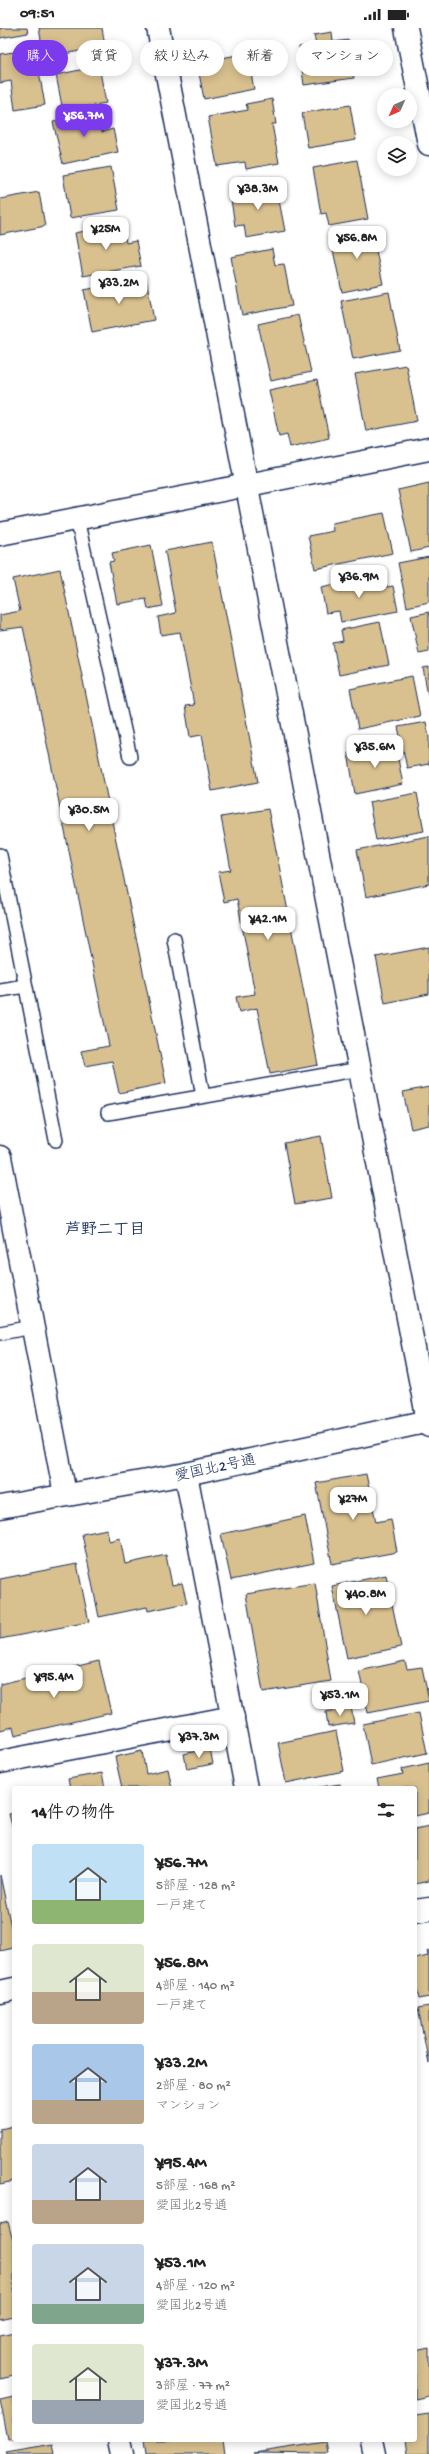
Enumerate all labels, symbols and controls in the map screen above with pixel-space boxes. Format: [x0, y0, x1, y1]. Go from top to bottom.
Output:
text: 09:51 [20, 5, 55, 23]
chip: 購入 [12, 40, 68, 76]
chip: 賃貸 [76, 40, 132, 76]
chip: 絞り込み [140, 40, 224, 76]
chip: 新着 [232, 40, 288, 76]
chip: マンション [296, 40, 393, 76]
north arrow [377, 88, 417, 128]
map controls [377, 88, 417, 176]
pin: ¥56.7M [51, 104, 117, 138]
text: ¥56.7M [64, 109, 104, 124]
button: layers [377, 136, 417, 176]
pin: ¥38.3M [225, 177, 291, 211]
text: ¥38.3M [238, 182, 278, 197]
pin: ¥25M [82, 217, 130, 251]
text: ¥25M [92, 222, 120, 237]
pin: ¥56.8M [324, 226, 390, 260]
text: ¥56.8M [337, 231, 377, 246]
pin: ¥33.2M [86, 271, 152, 305]
text: ¥33.2M [100, 276, 139, 291]
pin: ¥36.9M [326, 565, 392, 599]
text: ¥36.9M [340, 570, 378, 585]
pin: ¥35.6M [342, 735, 408, 769]
text: ¥35.6M [355, 740, 395, 755]
pin: ¥30.5M [56, 798, 122, 832]
text: ¥30.5M [69, 803, 109, 818]
pin: ¥42.1M [235, 907, 301, 941]
text: ¥42.1M [250, 912, 286, 927]
district label: 芦野二丁目 [65, 1220, 145, 1241]
street label: 愛国北2号通 [173, 1451, 258, 1486]
pin: ¥27M [329, 1487, 377, 1521]
text: ¥27M [339, 1492, 367, 1507]
pin: ¥40.8M [333, 1582, 399, 1616]
text: ¥40.8M [346, 1587, 386, 1602]
pin: ¥95.4M [21, 1665, 87, 1699]
text: ¥95.4M [35, 1670, 73, 1685]
pin: ¥53.1M [307, 1683, 373, 1717]
text: ¥53.1M [321, 1688, 359, 1703]
pin: ¥37.3M [166, 1725, 232, 1759]
text: ¥37.3M [179, 1730, 219, 1745]
icon: filters [375, 1799, 397, 1821]
text: 14件の物件 [32, 1804, 115, 1824]
text: ¥56.7M [156, 1854, 207, 1874]
icon: home [64, 1860, 112, 1908]
text: 5部屋 · 128 m² [156, 1879, 235, 1894]
text: 一戸建て [156, 1899, 208, 1914]
text: ¥56.8M [156, 1954, 208, 1974]
icon: home [64, 1960, 112, 2008]
text: 4部屋 · 140 m² [156, 1979, 235, 1994]
text: 一戸建て [156, 1999, 208, 2014]
text: ¥33.2M [156, 2054, 207, 2074]
icon: home [64, 2060, 112, 2108]
text: 2部屋 · 80 m² [156, 2079, 231, 2094]
text: マンション [156, 2099, 220, 2114]
text: ¥95.4M [156, 2154, 207, 2174]
icon: home [64, 2160, 112, 2208]
text: 5部屋 · 168 m² [156, 2179, 236, 2194]
text: 愛国北2号通 [156, 2199, 227, 2214]
text: ¥53.1M [156, 2254, 206, 2274]
icon: home [64, 2260, 112, 2308]
text: 4部屋 · 120 m² [156, 2279, 235, 2294]
text: 愛国北2号通 [156, 2299, 227, 2314]
text: ¥37.3M [156, 2354, 208, 2374]
icon: home [64, 2360, 112, 2408]
text: 3部屋 · 77 m² [156, 2379, 230, 2394]
text: 愛国北2号通 [156, 2399, 227, 2414]

